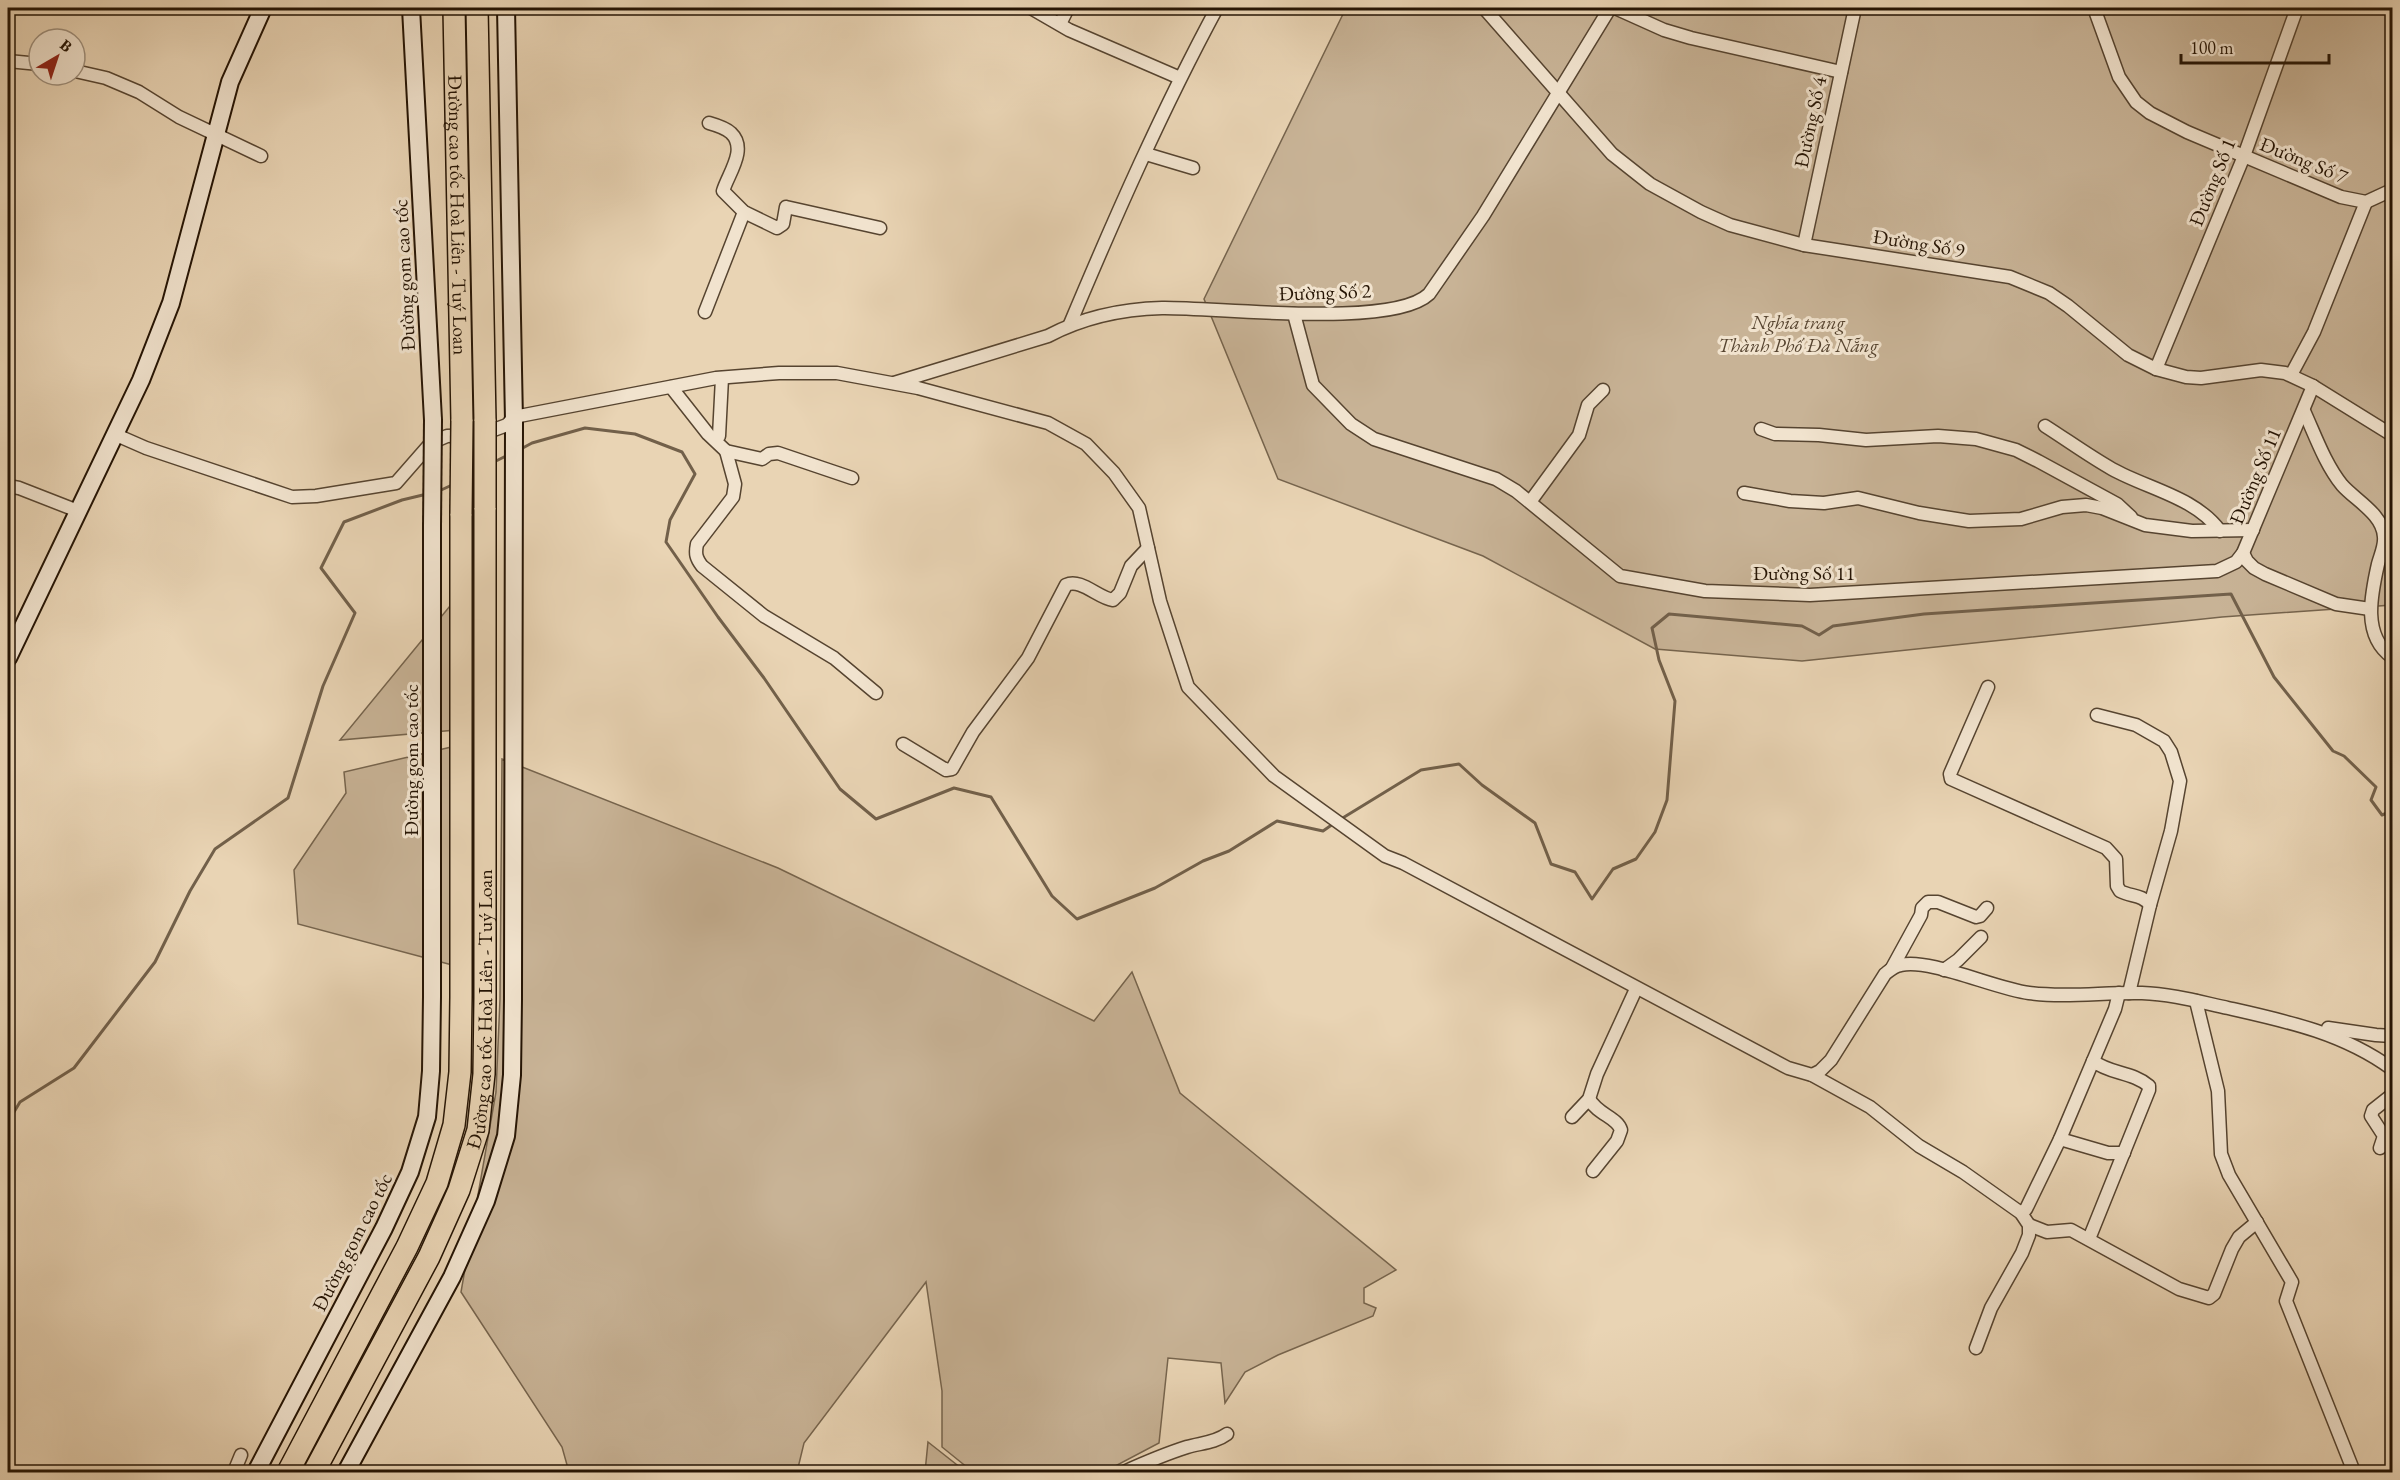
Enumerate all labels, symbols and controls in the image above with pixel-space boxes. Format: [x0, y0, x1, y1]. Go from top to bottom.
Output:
north arrow [27, 27, 87, 87]
scale bar [2181, 27, 2330, 65]
text: B [56, 34, 77, 57]
text: 100 m [2190, 36, 2234, 59]
street label: Đường Số 4 [1788, 74, 1832, 170]
street label: Đường cao tốc Hoà Liên - Tuý Loan [442, 75, 474, 356]
street label: Đường Số 7 [2256, 131, 2352, 190]
street label: Đường Số 1 [2183, 134, 2241, 230]
street label: Đường gom cao tốc [387, 198, 421, 352]
street label: Đường Số 9 [1871, 223, 1967, 263]
street label: Đường Số 2 [1278, 277, 1372, 307]
park label: Nghĩa trang Thành Phố Đà Nẵng [1718, 309, 1879, 358]
street label: Đường Số 11 [2223, 424, 2287, 528]
street label: Đường Số 11 [1753, 560, 1855, 586]
street label: Đường gom cao tốc [398, 684, 424, 836]
street label: Đường cao tốc Hoà Liên - Tuý Loan [460, 869, 498, 1152]
street label: Đường gom cao tốc [306, 1168, 398, 1316]

